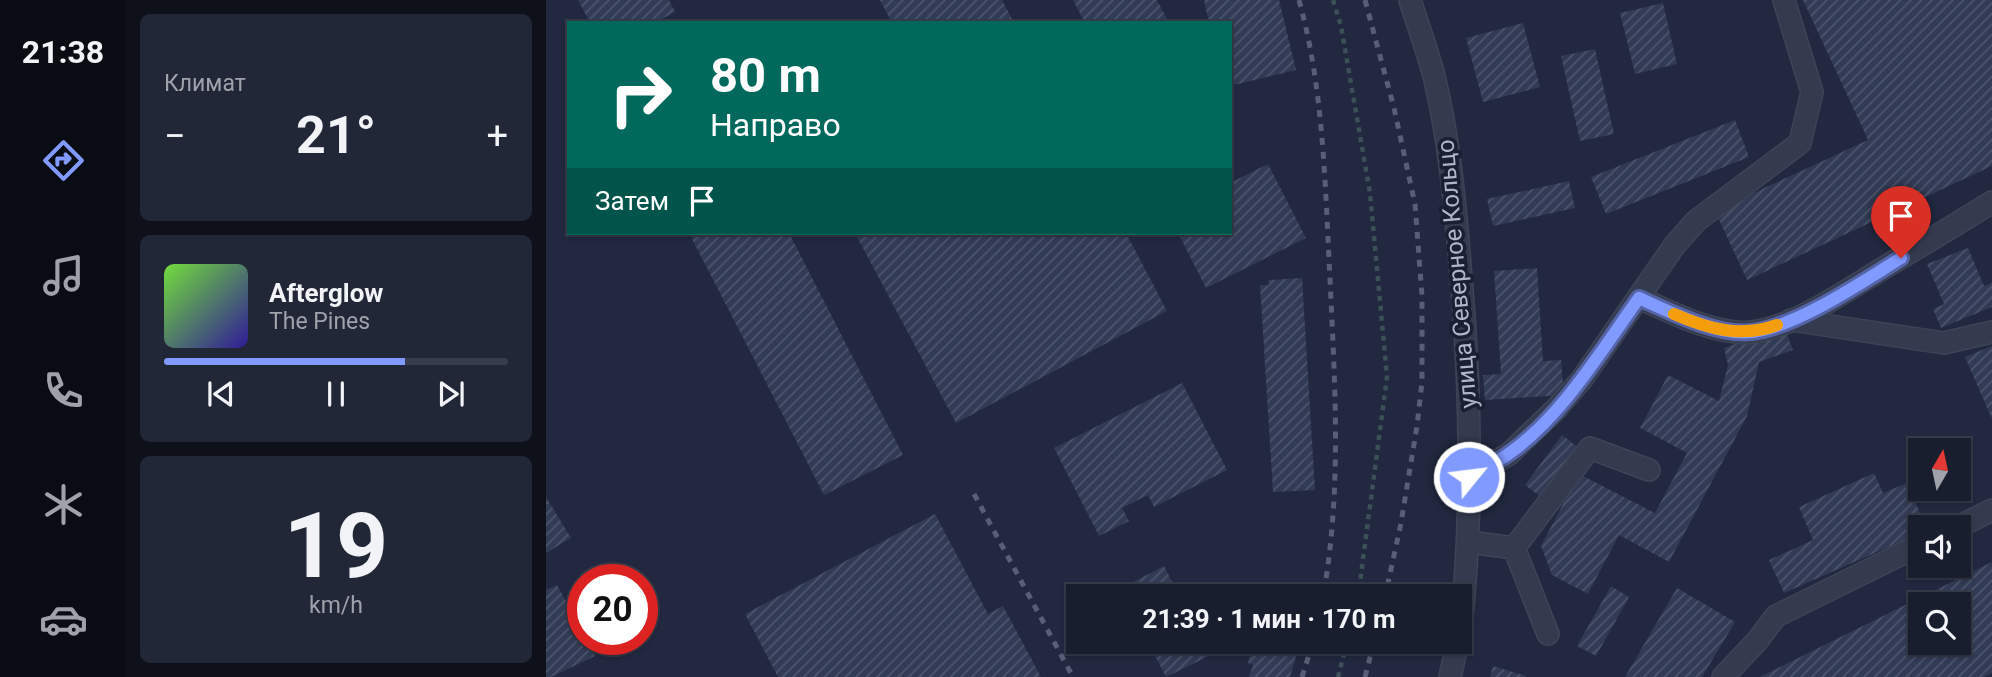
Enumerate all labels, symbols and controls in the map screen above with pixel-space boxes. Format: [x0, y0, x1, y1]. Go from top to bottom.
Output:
text: 21:38 [22, 33, 104, 71]
text: 80 m [710, 47, 821, 104]
icon: right [595, 49, 686, 140]
text: Климат [164, 70, 246, 97]
text: 21° [296, 105, 376, 166]
text: Направо [710, 106, 841, 144]
text: − [164, 114, 186, 158]
text: + [486, 114, 508, 158]
icon: directions [39, 136, 88, 185]
street label: улица Северное Кольцо [1431, 138, 1483, 410]
icon: arrive [683, 182, 721, 220]
text: Затем [595, 186, 669, 216]
pin [1871, 186, 1931, 258]
icon: arrive [1882, 197, 1920, 235]
icon: music [39, 251, 88, 300]
text: Afterglow [269, 278, 383, 308]
text: The Pines [269, 308, 370, 335]
icon: phone [39, 366, 88, 415]
icon: previous [202, 375, 240, 413]
icon: pause [317, 375, 355, 413]
icon: next [432, 375, 470, 413]
north arrow [1908, 438, 1970, 500]
map controls [1908, 438, 1971, 655]
position arrow [1432, 440, 1506, 514]
icon: climate [39, 480, 88, 529]
text: 19 [284, 493, 388, 599]
button: sound [1908, 515, 1971, 578]
speed limit sign: 20 [567, 564, 658, 655]
text: km/h [309, 592, 363, 619]
button: search [1908, 592, 1971, 655]
icon: car [39, 595, 88, 644]
text: 21:39 · 1 мин · 170 m [1143, 604, 1395, 634]

